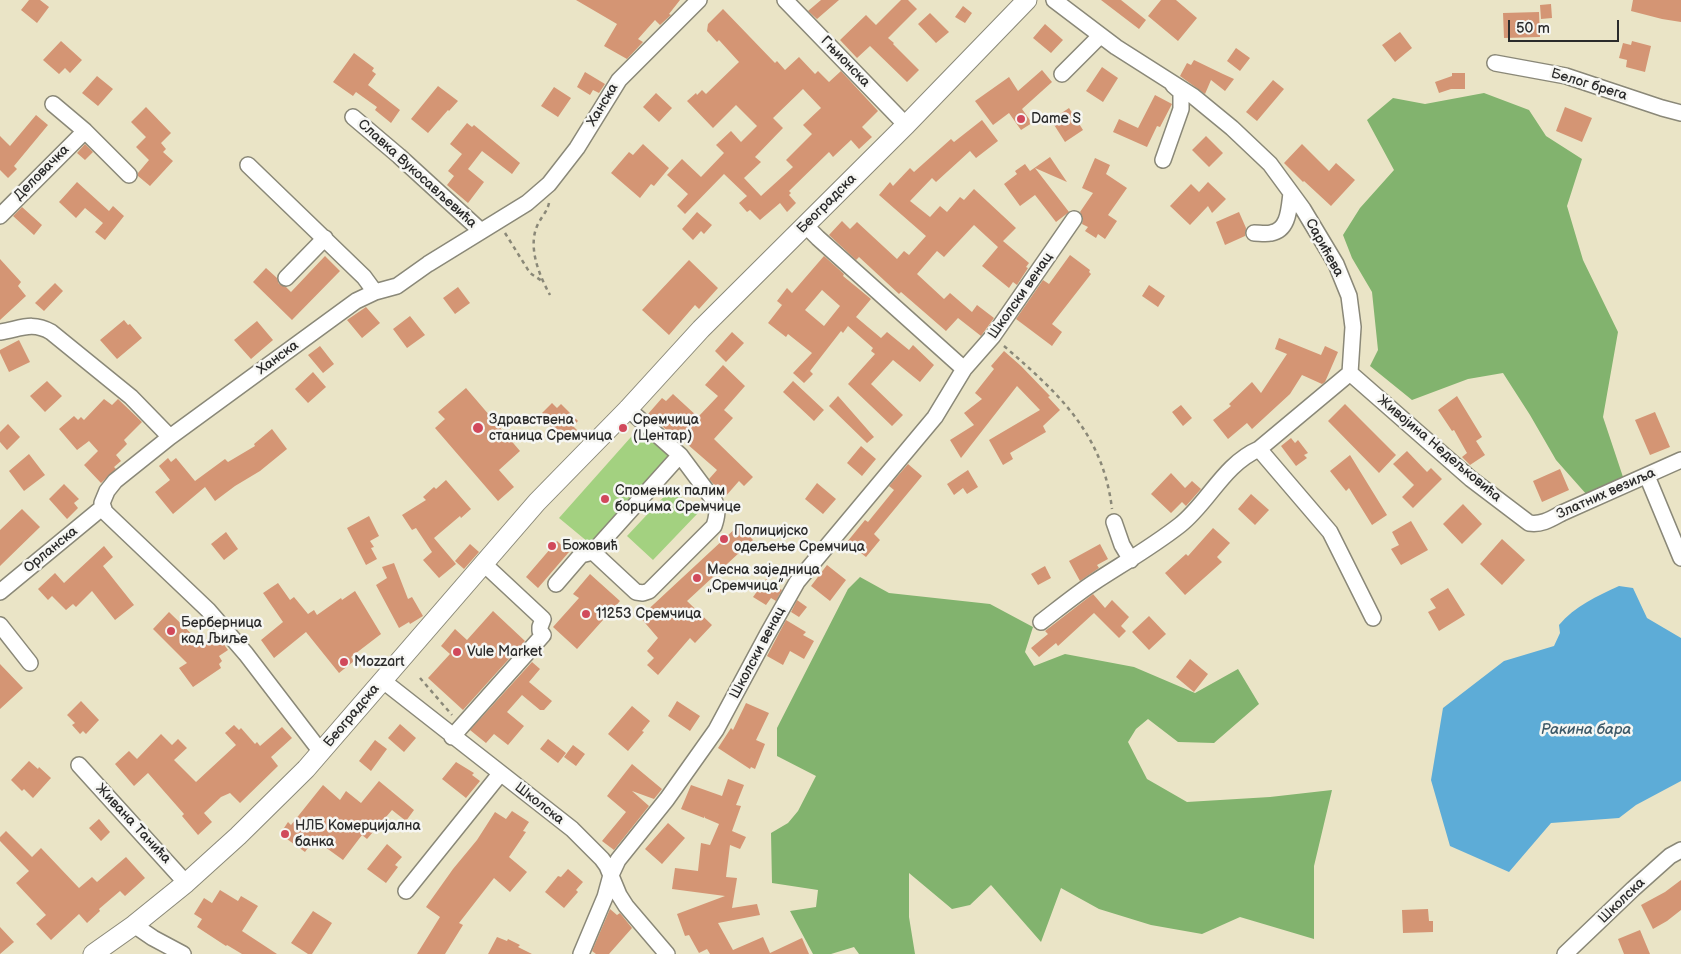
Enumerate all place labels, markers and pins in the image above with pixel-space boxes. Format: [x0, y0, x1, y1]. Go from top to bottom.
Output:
place label: Dame S [1031, 111, 1081, 127]
marker: Dame S [1015, 113, 1027, 125]
place label: Здравствена станица Сремчица [489, 412, 612, 444]
place label: Сремчица (Центар) [633, 412, 699, 444]
marker: Здравствена станица Сремчица [471, 421, 485, 435]
marker: Сремчица (Центар) [617, 422, 629, 434]
place label: Споменик палим борцима Сремчице [615, 483, 741, 516]
marker: Споменик палим борцима Сремчице [599, 493, 611, 505]
place label: Полицијско одељење Сремчица [734, 523, 865, 556]
marker: Полицијско одељење Сремчица [718, 533, 730, 545]
place label: Божовић [562, 538, 618, 554]
marker: Божовић [546, 540, 558, 552]
place label: Месна заједница „Сремчица” [707, 562, 820, 594]
marker: Месна заједница „Сремчица” [691, 572, 703, 584]
place label: 11253 Сремчица [596, 606, 701, 622]
marker: 11253 Сремчица [580, 608, 592, 620]
place label: Берберница код Љиље [181, 615, 262, 648]
marker: Берберница код Љиље [165, 625, 177, 637]
place label: Vule Market [467, 644, 542, 660]
marker: Vule Market [451, 646, 463, 658]
place label: Mozzart [354, 654, 405, 670]
marker: Mozzart [338, 656, 350, 668]
place label: НЛБ Комерцијална банка [295, 818, 421, 850]
marker: НЛБ Комерцијална банка [279, 828, 291, 840]

